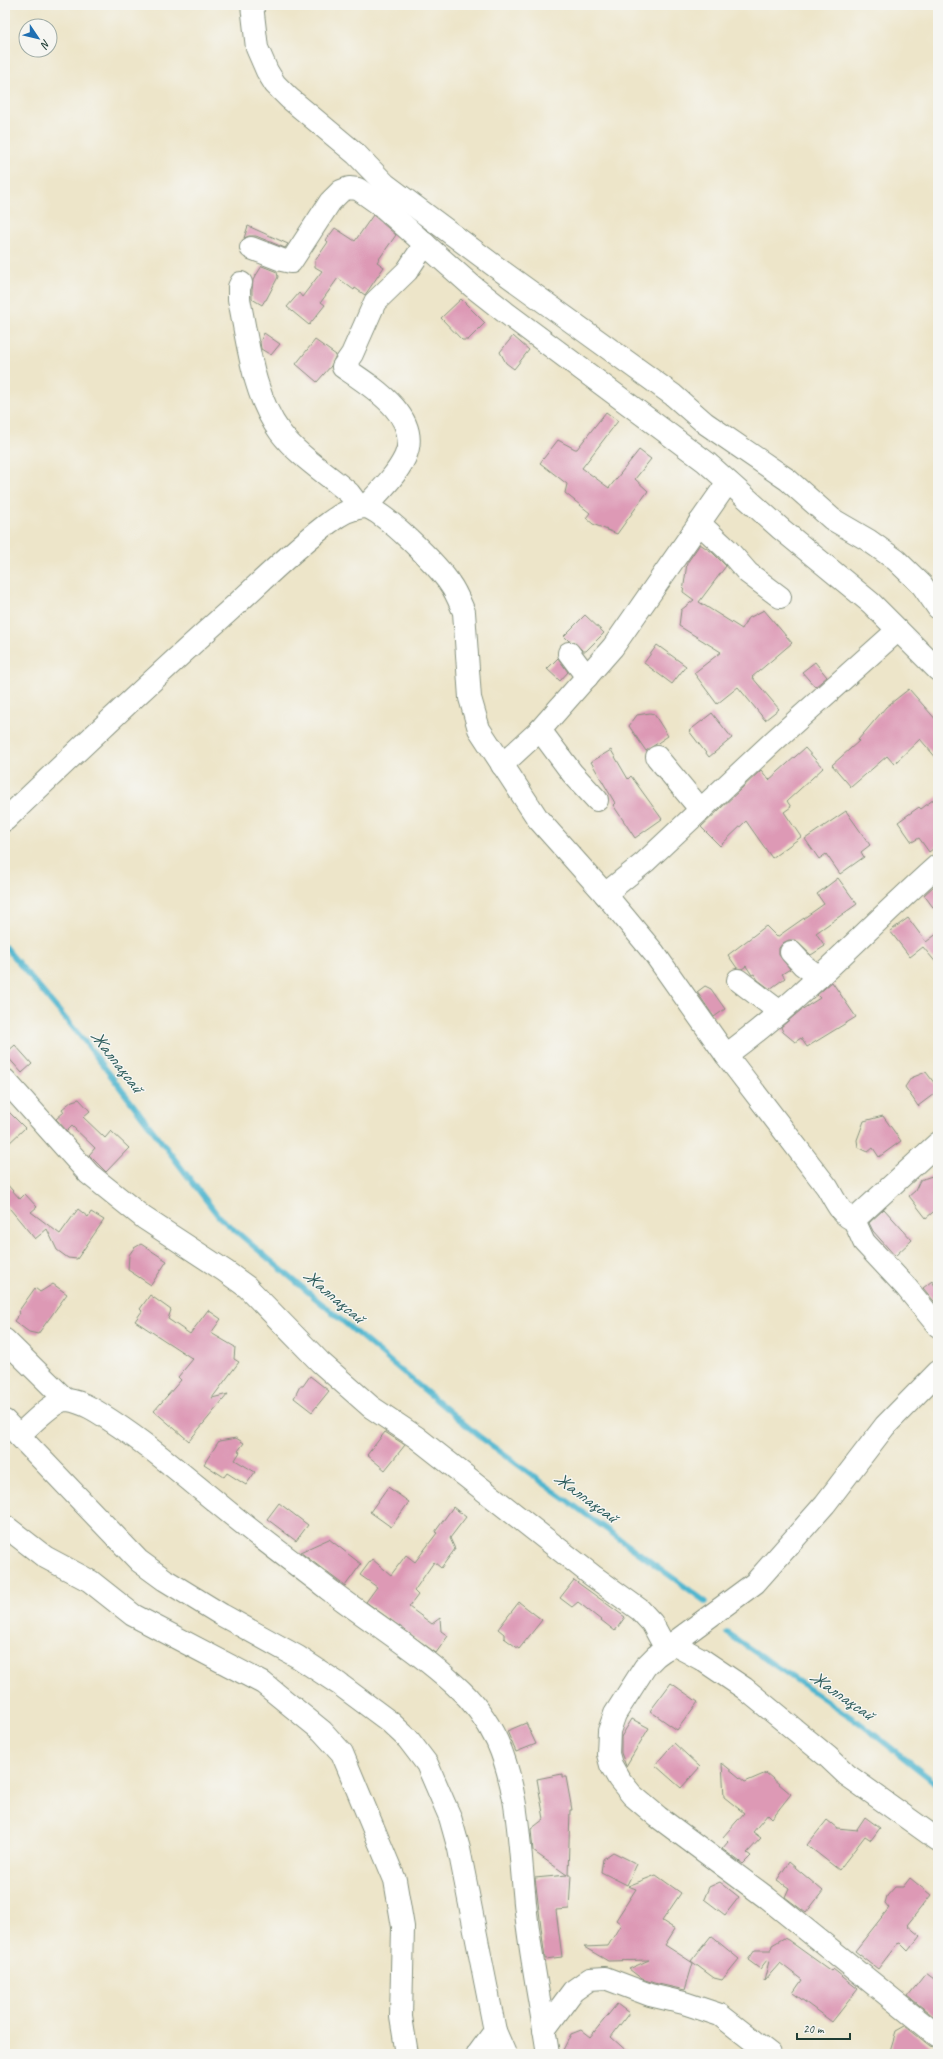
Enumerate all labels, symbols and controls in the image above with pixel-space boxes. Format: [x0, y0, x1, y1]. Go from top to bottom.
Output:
north arrow [18, 18, 58, 58]
text: N [37, 37, 54, 52]
water label: Жалпақсай [86, 1025, 150, 1099]
water label: Жалпақсай [299, 1264, 372, 1330]
water label: Жалпақсай [550, 1467, 625, 1529]
water label: Жалпақсай [806, 1665, 881, 1727]
scale bar [797, 2015, 850, 2041]
text: 20 m [803, 2021, 825, 2037]

